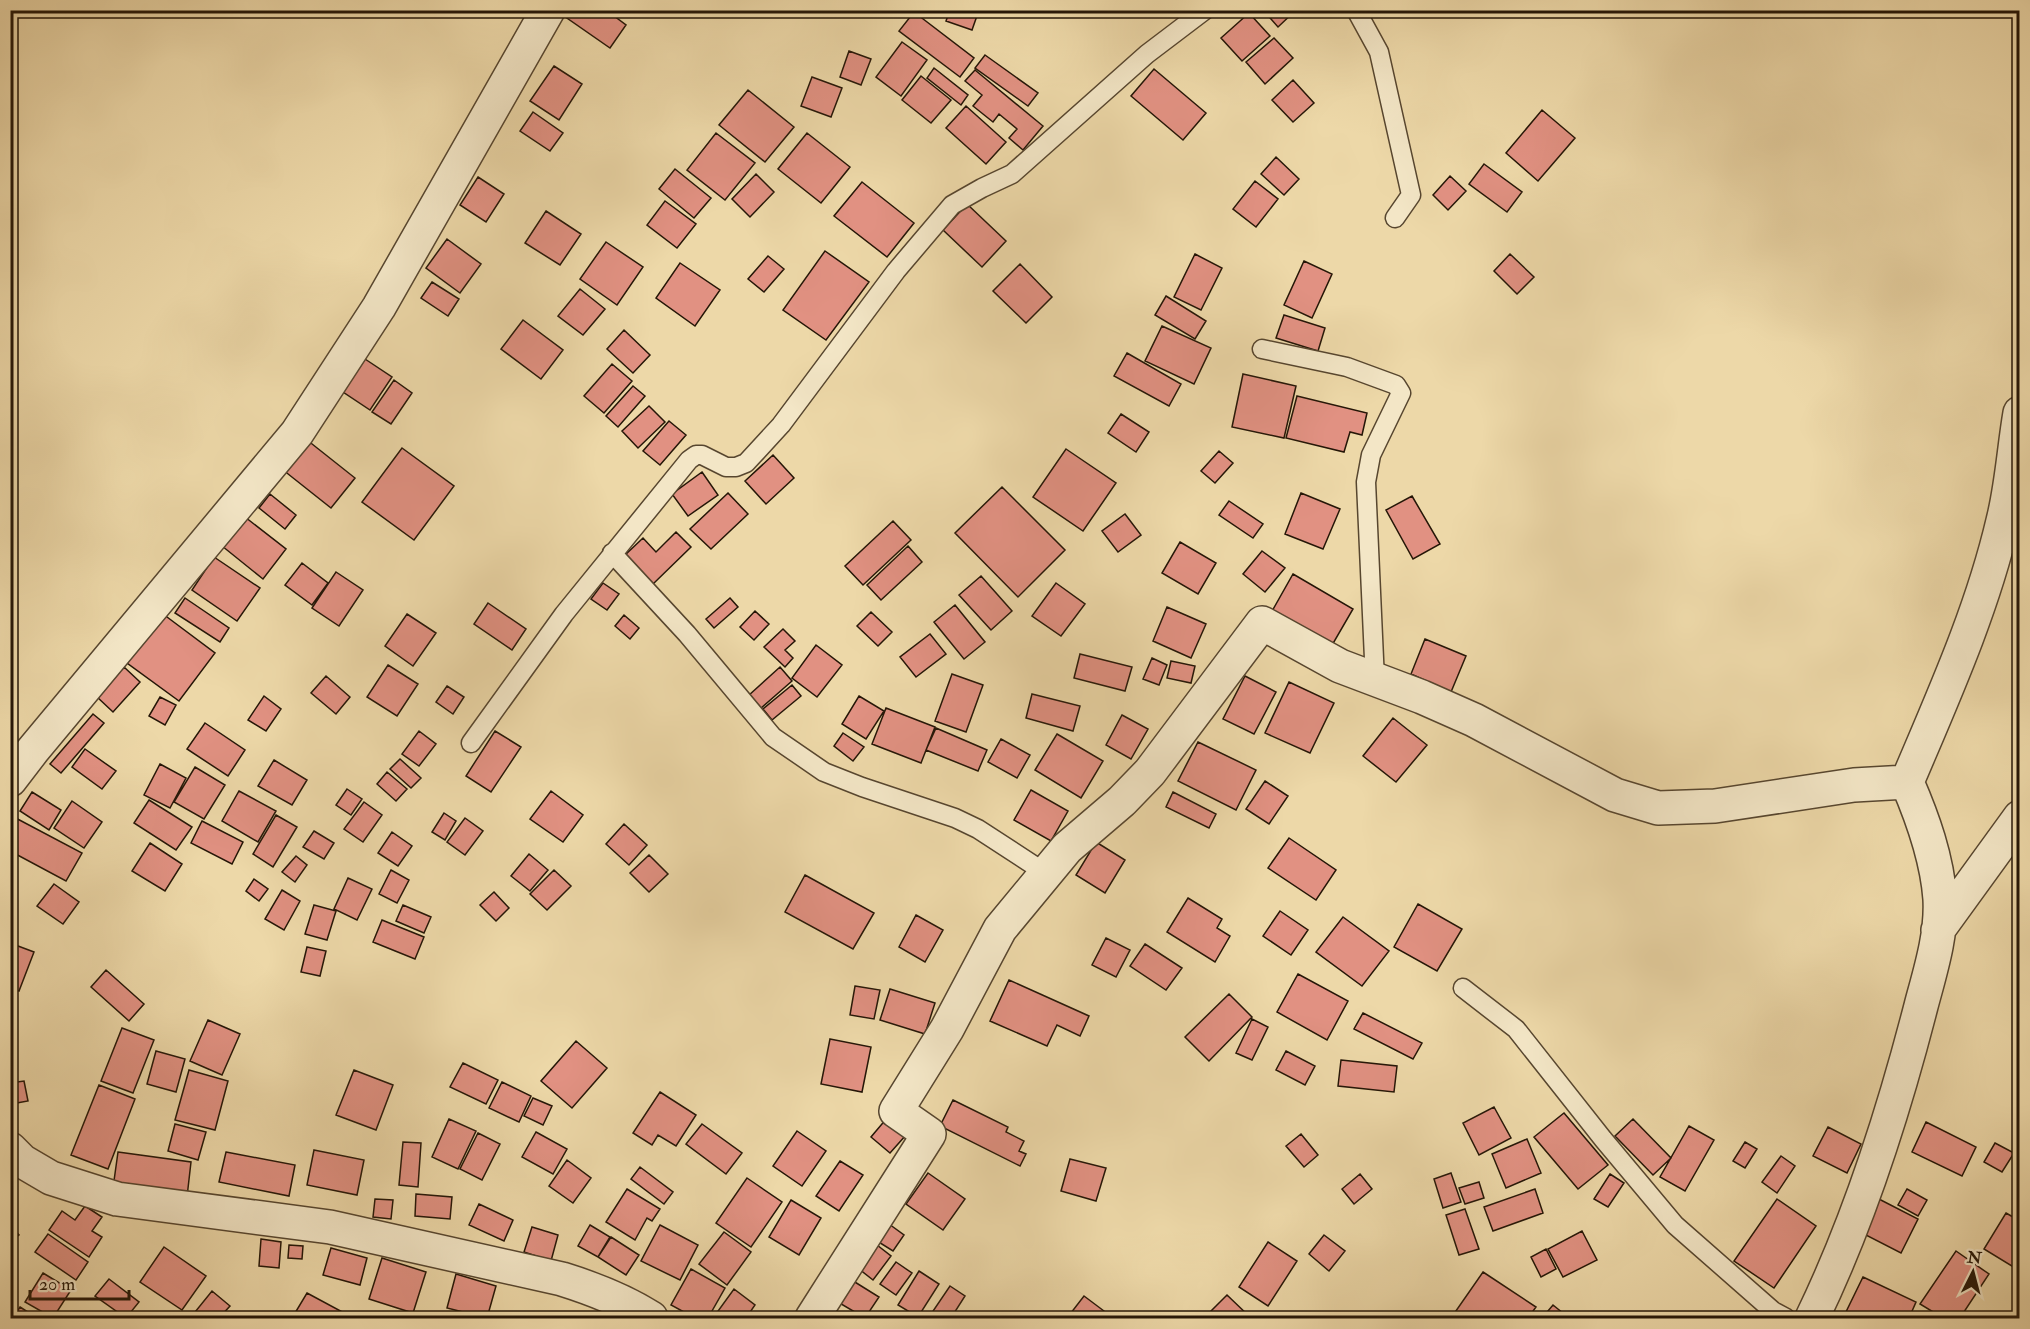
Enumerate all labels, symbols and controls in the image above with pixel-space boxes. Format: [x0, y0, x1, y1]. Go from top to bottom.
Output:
north arrow [1943, 1242, 2003, 1302]
text: N [1965, 1247, 1983, 1269]
scale bar [30, 1263, 129, 1301]
text: 20 m [39, 1273, 75, 1296]

